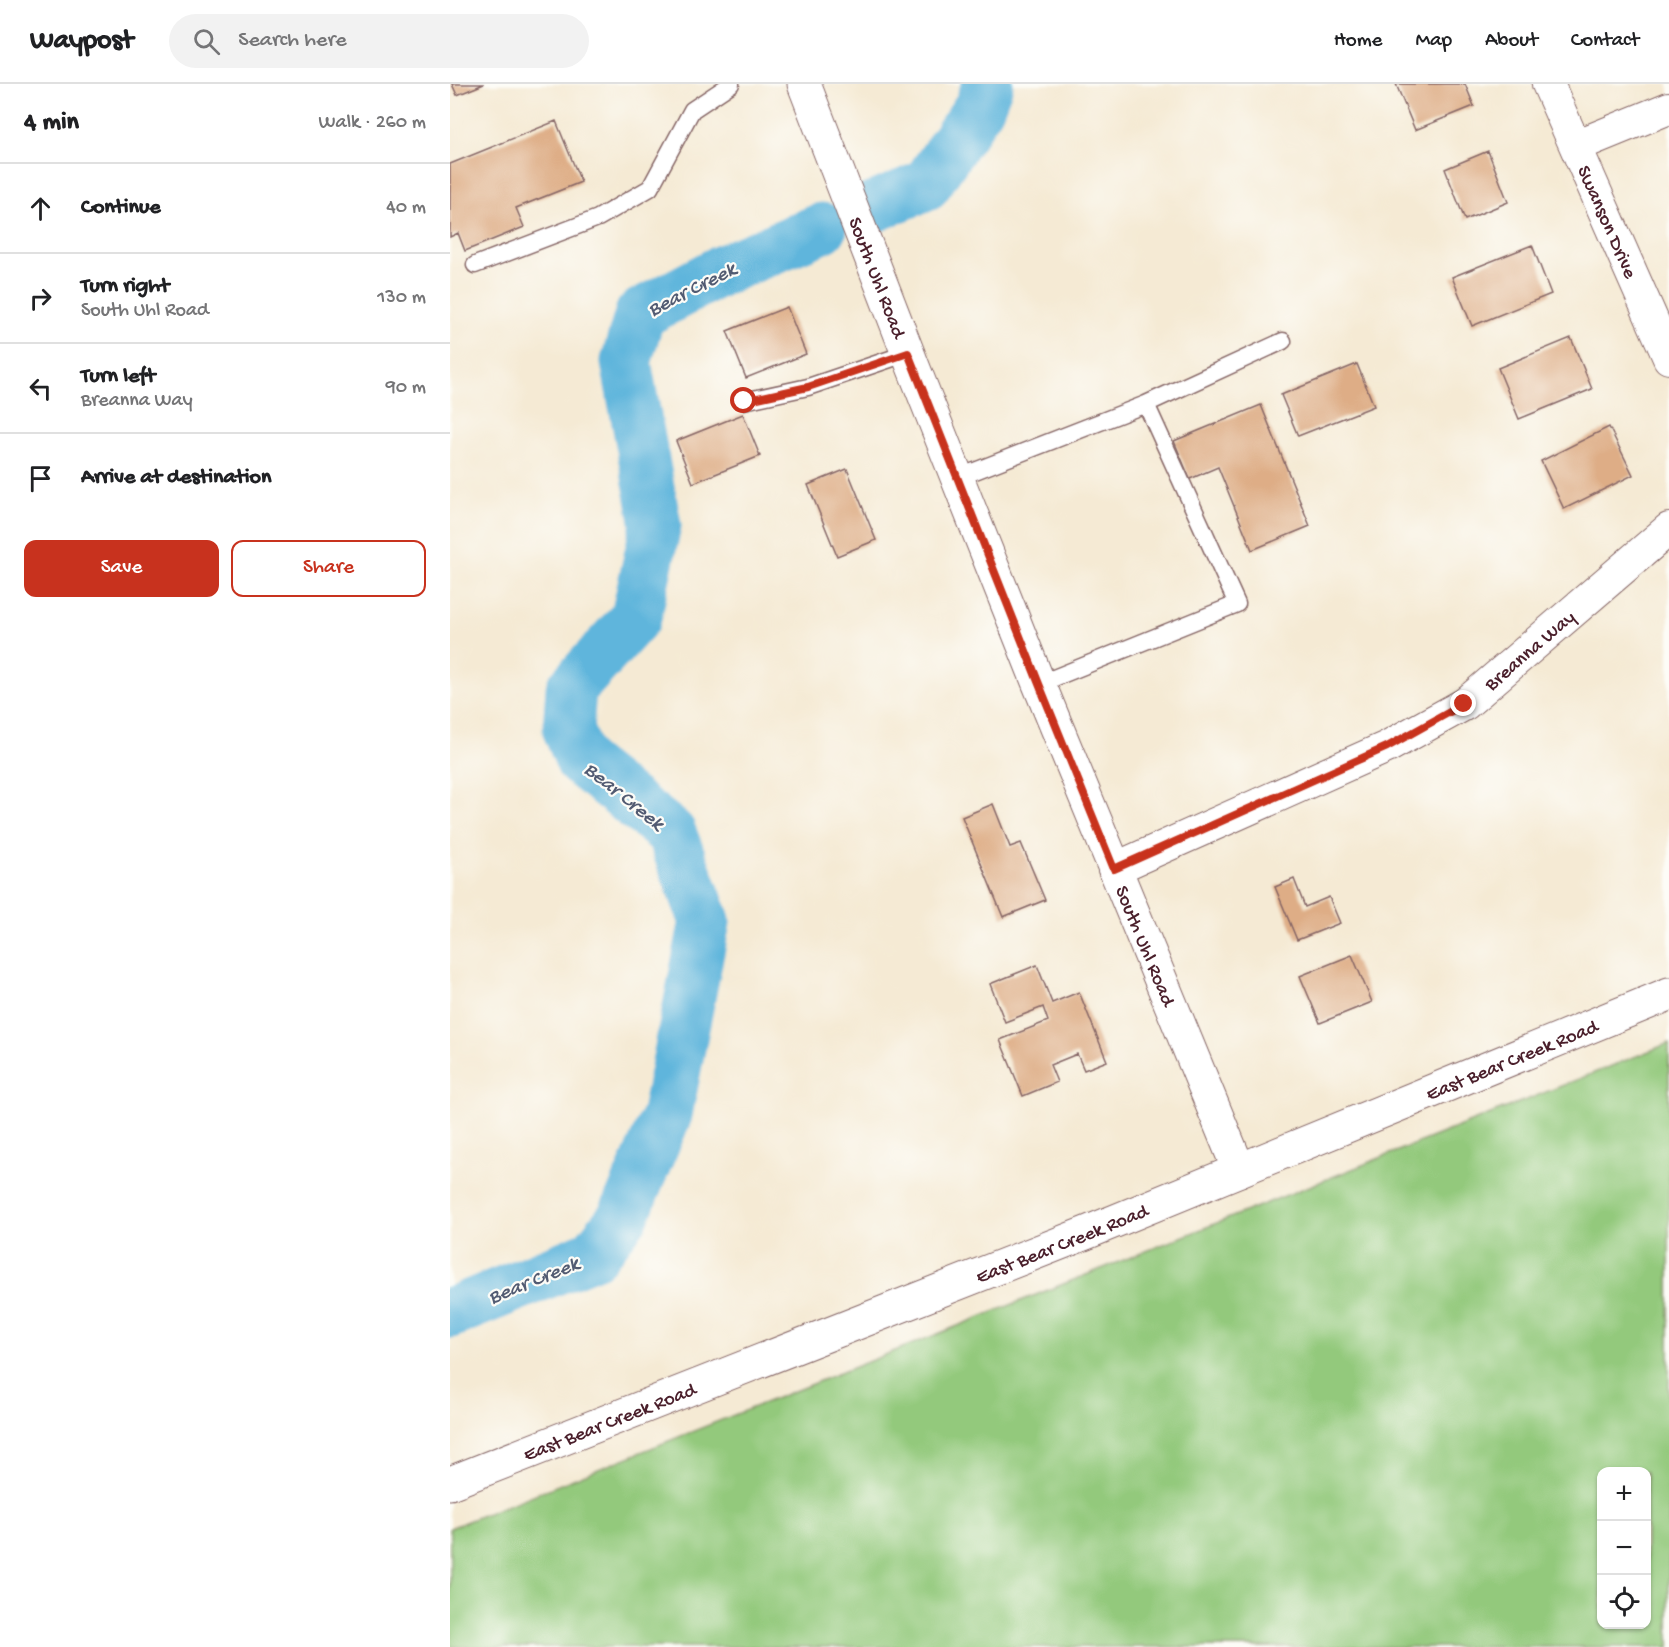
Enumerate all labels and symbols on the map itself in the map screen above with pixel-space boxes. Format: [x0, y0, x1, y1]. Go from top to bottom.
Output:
street label: Swanson Drive [1570, 163, 1641, 283]
street label: South Uhl Road [842, 215, 910, 344]
water label: Bear Creek [644, 257, 743, 324]
route start [730, 387, 756, 413]
street label: Breanna Way [1480, 607, 1581, 698]
route end [1450, 690, 1476, 716]
water label: Bear Creek [578, 758, 670, 839]
street label: South Uhl Road [1108, 883, 1179, 1012]
street label: East Bear Creek Road [1423, 1016, 1604, 1107]
street label: East Bear Creek Road [973, 1200, 1154, 1290]
water label: Bear Creek [485, 1252, 586, 1312]
street label: East Bear Creek Road [521, 1379, 702, 1468]

